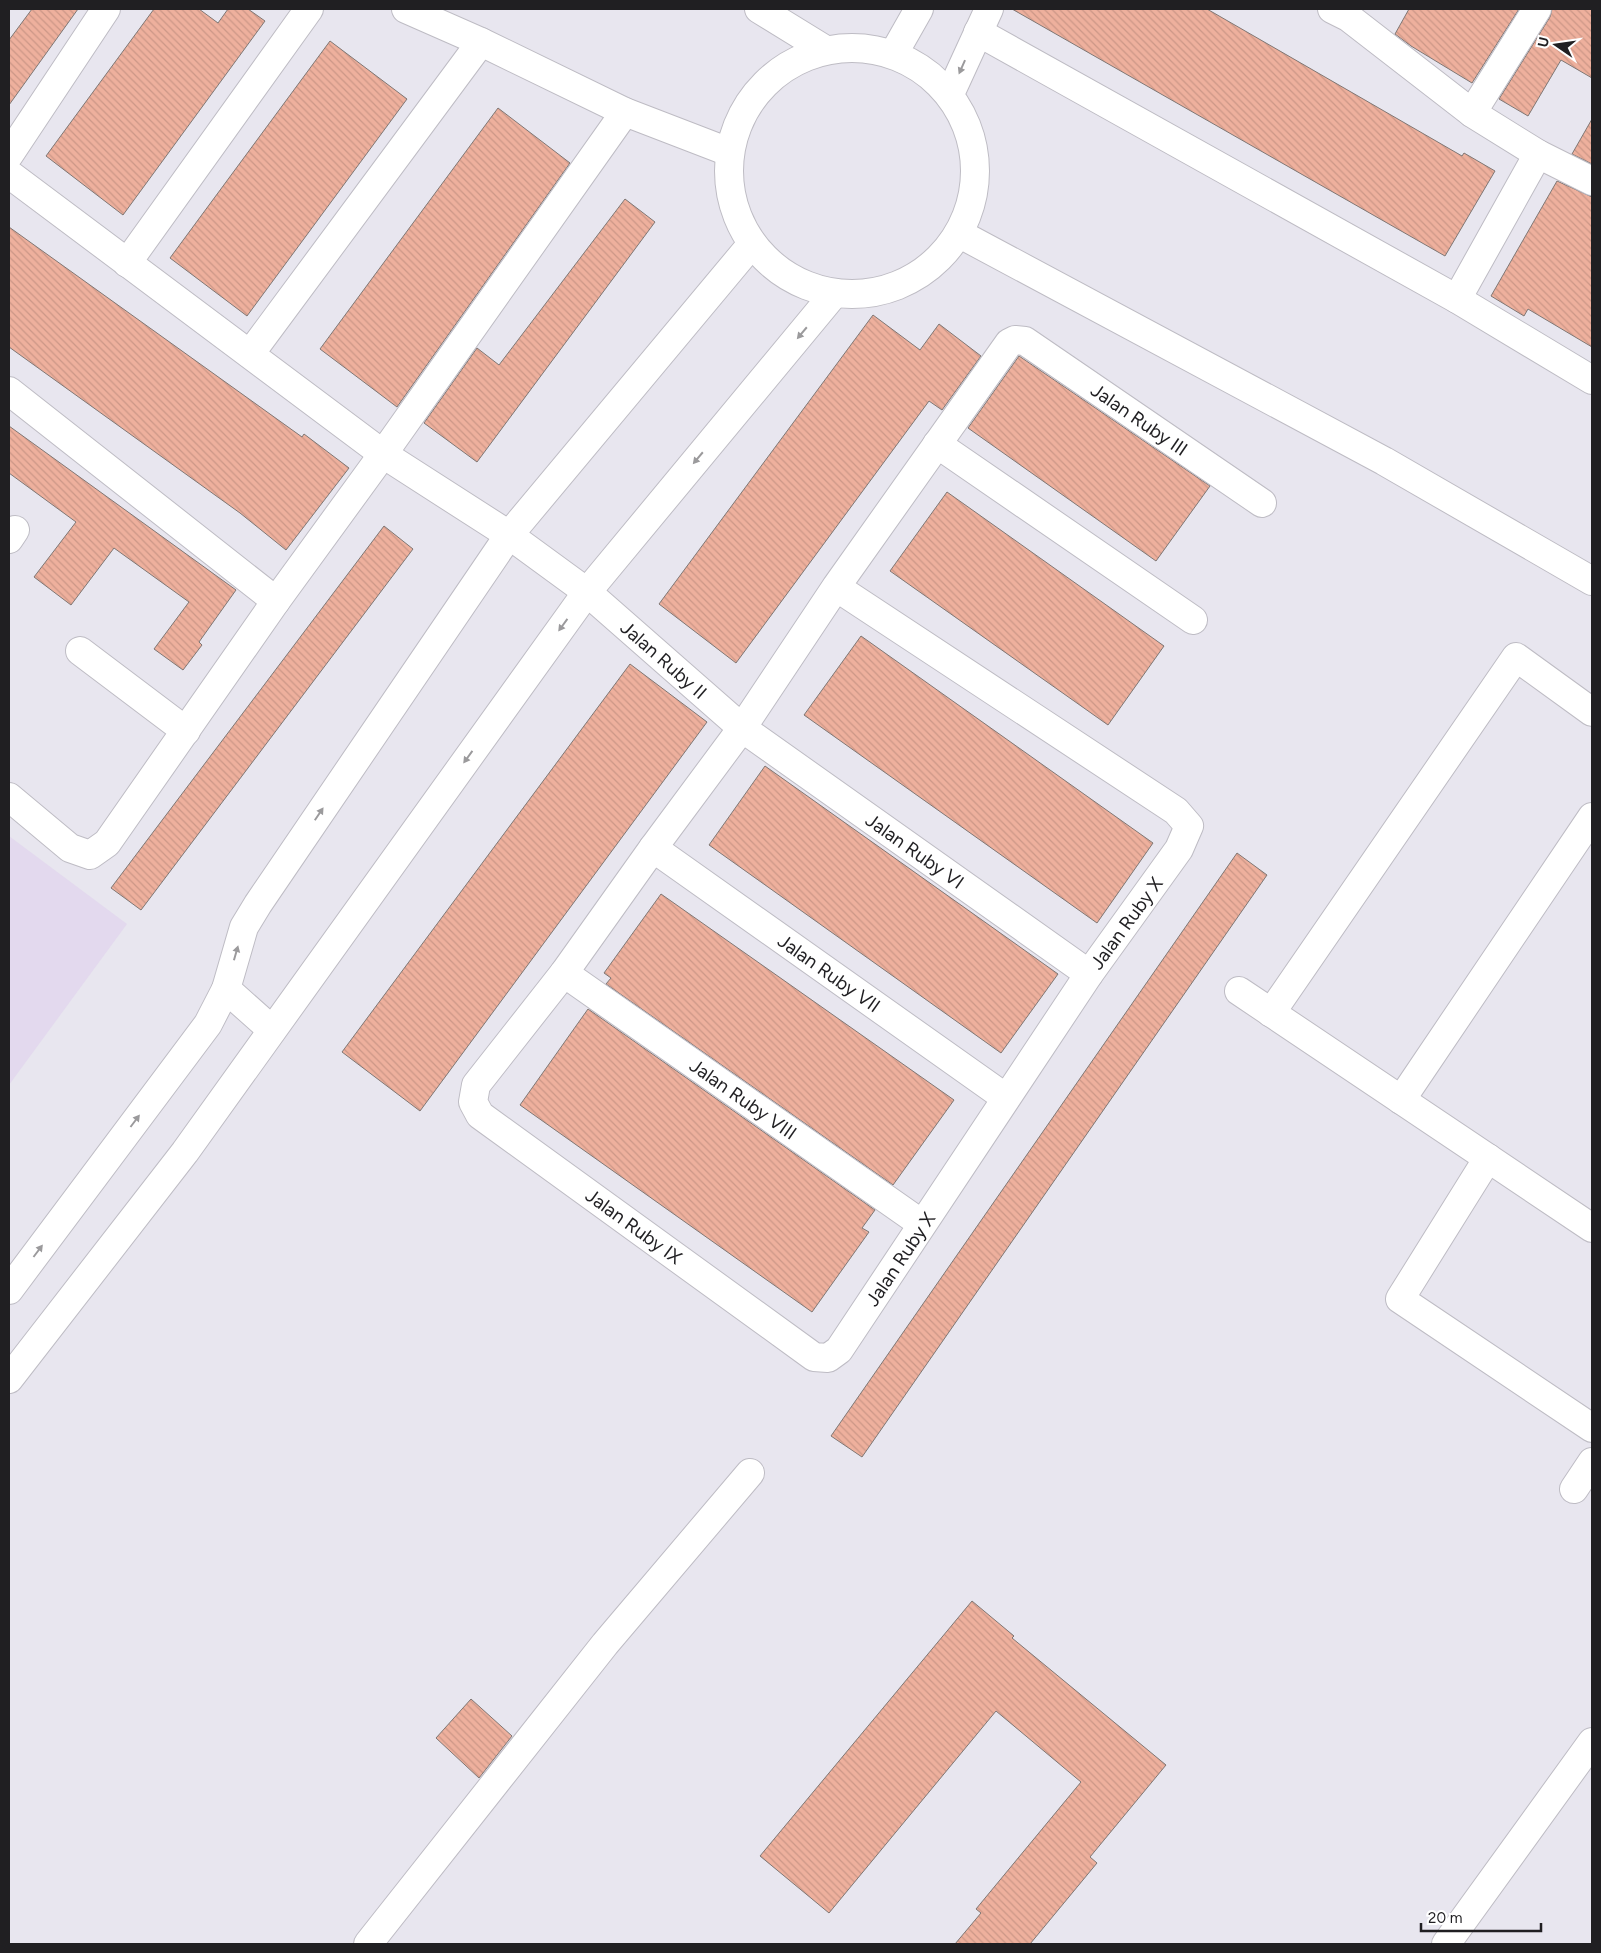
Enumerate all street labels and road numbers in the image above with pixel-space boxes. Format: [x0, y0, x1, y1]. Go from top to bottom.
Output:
street label: Jalan Ruby III [1086, 378, 1192, 461]
street label: Jalan Ruby II [616, 616, 711, 704]
street label: Jalan Ruby VI [861, 808, 968, 894]
street label: Jalan Ruby X [1085, 872, 1168, 974]
street label: Jalan Ruby VII [773, 929, 885, 1017]
street label: Jalan Ruby VIII [685, 1054, 801, 1145]
street label: Jalan Ruby IX [581, 1184, 687, 1269]
street label: Jalan Ruby X [861, 1208, 940, 1311]

